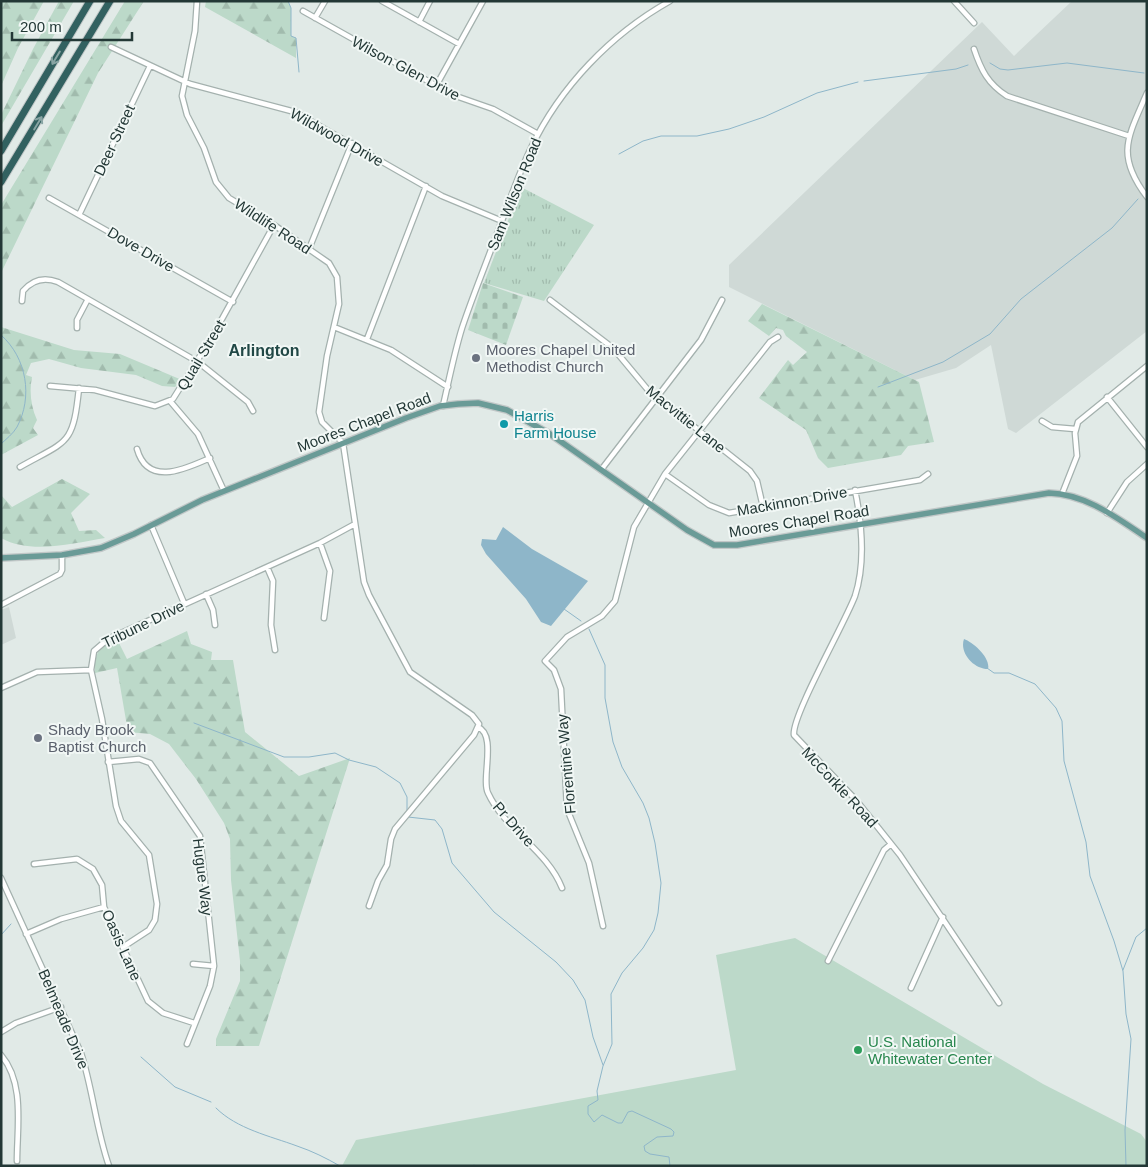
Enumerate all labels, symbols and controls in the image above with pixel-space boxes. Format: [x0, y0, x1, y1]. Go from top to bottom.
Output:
scale bar [12, 10, 132, 42]
text: 200 m [20, 18, 62, 35]
street label: Wilson Glen Drive [349, 32, 463, 104]
one-way arrow [51, 51, 61, 65]
street label: Deer Street [90, 101, 138, 178]
street label: Wildwood Drive [287, 104, 387, 170]
one-way arrow [33, 116, 43, 130]
street label: Sam Wilson Road [484, 135, 544, 253]
street label: Wildlife Road [231, 195, 315, 257]
street label: Dove Drive [105, 223, 177, 275]
street label: Quail Street [173, 316, 229, 393]
place label: Moores Chapel United Methodist Church [486, 341, 635, 375]
district label: Arlington [228, 342, 300, 359]
marker: Moores Chapel United Methodist Church [470, 352, 482, 364]
street label: Macvittie Lane [643, 382, 729, 456]
street label: Moores Chapel Road [295, 389, 433, 455]
place label: Harris Farm House [514, 407, 597, 441]
marker: Harris Farm House [498, 418, 510, 430]
street label: Mackinnon Drive [736, 483, 848, 519]
street label: Moores Chapel Road [728, 502, 870, 540]
street label: Tribune Drive [99, 597, 187, 651]
street label: Florentine Way [553, 713, 579, 815]
place label: Shady Brook Baptist Church [48, 721, 146, 755]
marker: Shady Brook Baptist Church [32, 732, 44, 744]
street label: McCorkle Road [799, 743, 881, 831]
street label: Pr Drive [490, 798, 538, 850]
street label: Hugue Way [190, 837, 216, 917]
street label: Oasis Lane [99, 907, 145, 983]
street label: Belmeade Drive [35, 967, 93, 1071]
place label: U.S. National Whitewater Center [868, 1033, 992, 1067]
marker: U.S. National Whitewater Center [852, 1044, 864, 1056]

